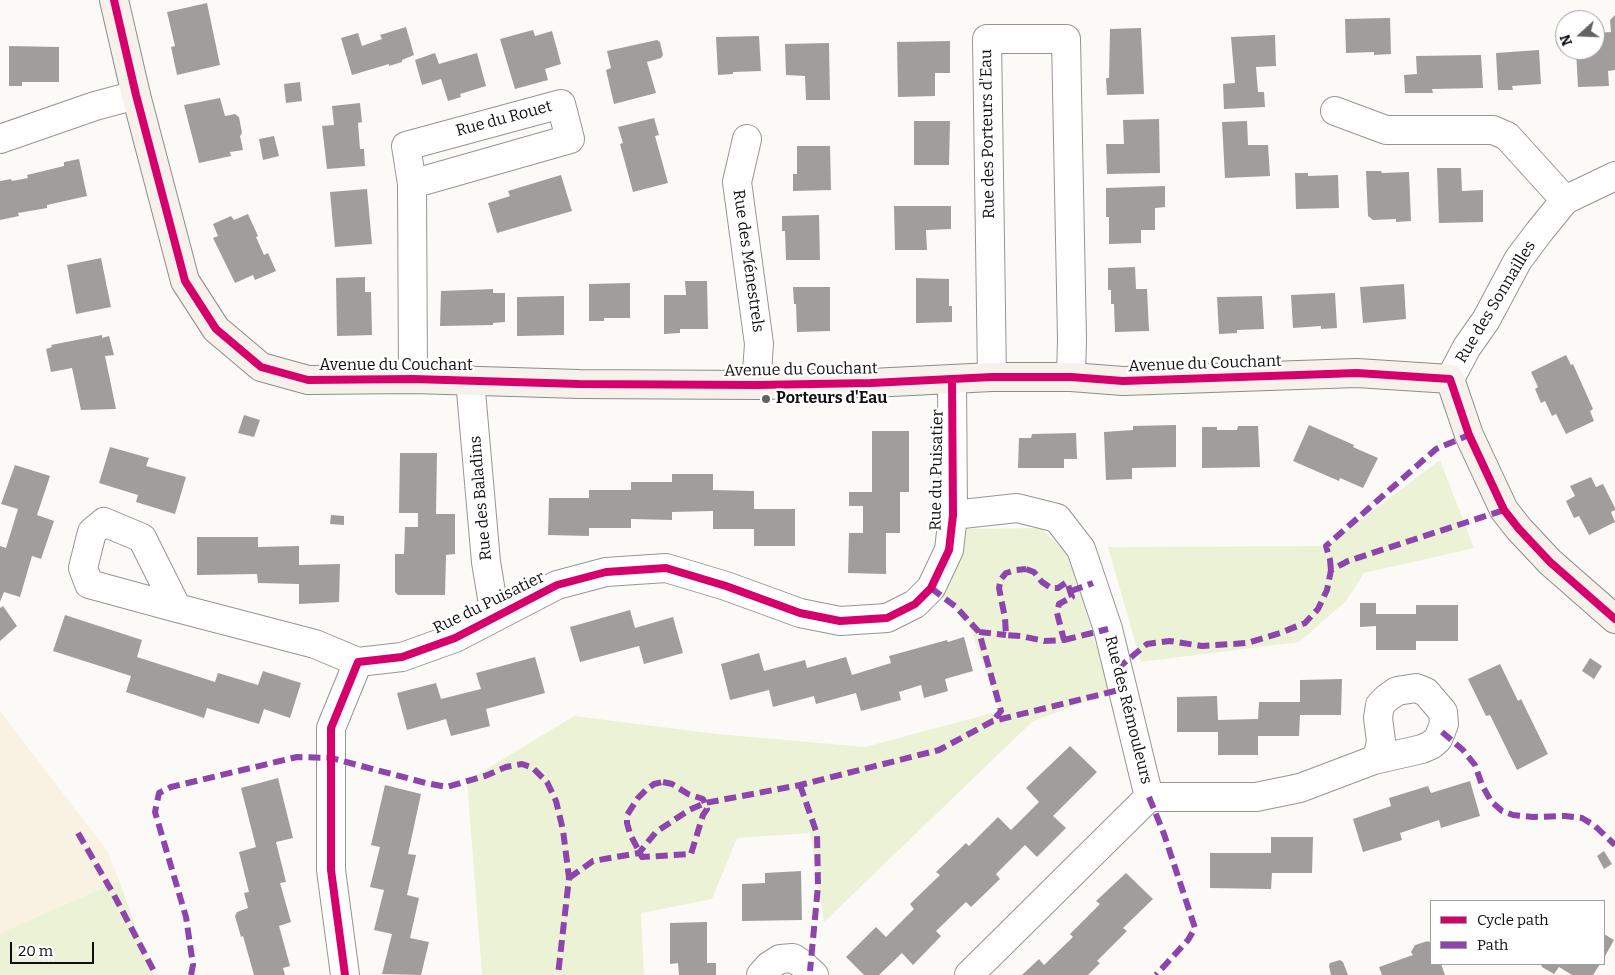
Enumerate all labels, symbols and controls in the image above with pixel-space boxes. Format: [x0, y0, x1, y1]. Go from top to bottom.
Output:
north arrow [1555, 10, 1605, 60]
text: N [1557, 32, 1576, 48]
street label: Rue des Porteurs d'Eau [977, 49, 999, 219]
street label: Rue du Rouet [454, 97, 554, 141]
street label: Rue des Ménestrels [728, 188, 768, 334]
street label: Rue des Sonnailles [1452, 237, 1540, 367]
street label: Avenue du Couchant [1128, 352, 1282, 376]
street label: Avenue du Couchant [319, 356, 473, 376]
street label: Avenue du Couchant [724, 359, 878, 381]
place label: Porteurs d'Eau [776, 389, 887, 409]
marker: Porteurs d'Eau [760, 393, 772, 405]
street label: Rue du Puisatier [926, 409, 948, 531]
street label: Rue des Baladins [466, 435, 496, 561]
street label: Rue du Puisatier [430, 568, 548, 638]
street label: Rue des Rémouleurs [1100, 634, 1156, 786]
legend [1430, 900, 1605, 965]
text: Cycle path [1477, 911, 1549, 929]
scale bar [12, 932, 96, 964]
text: Path [1477, 936, 1508, 954]
text: 20 m [18, 942, 53, 960]

